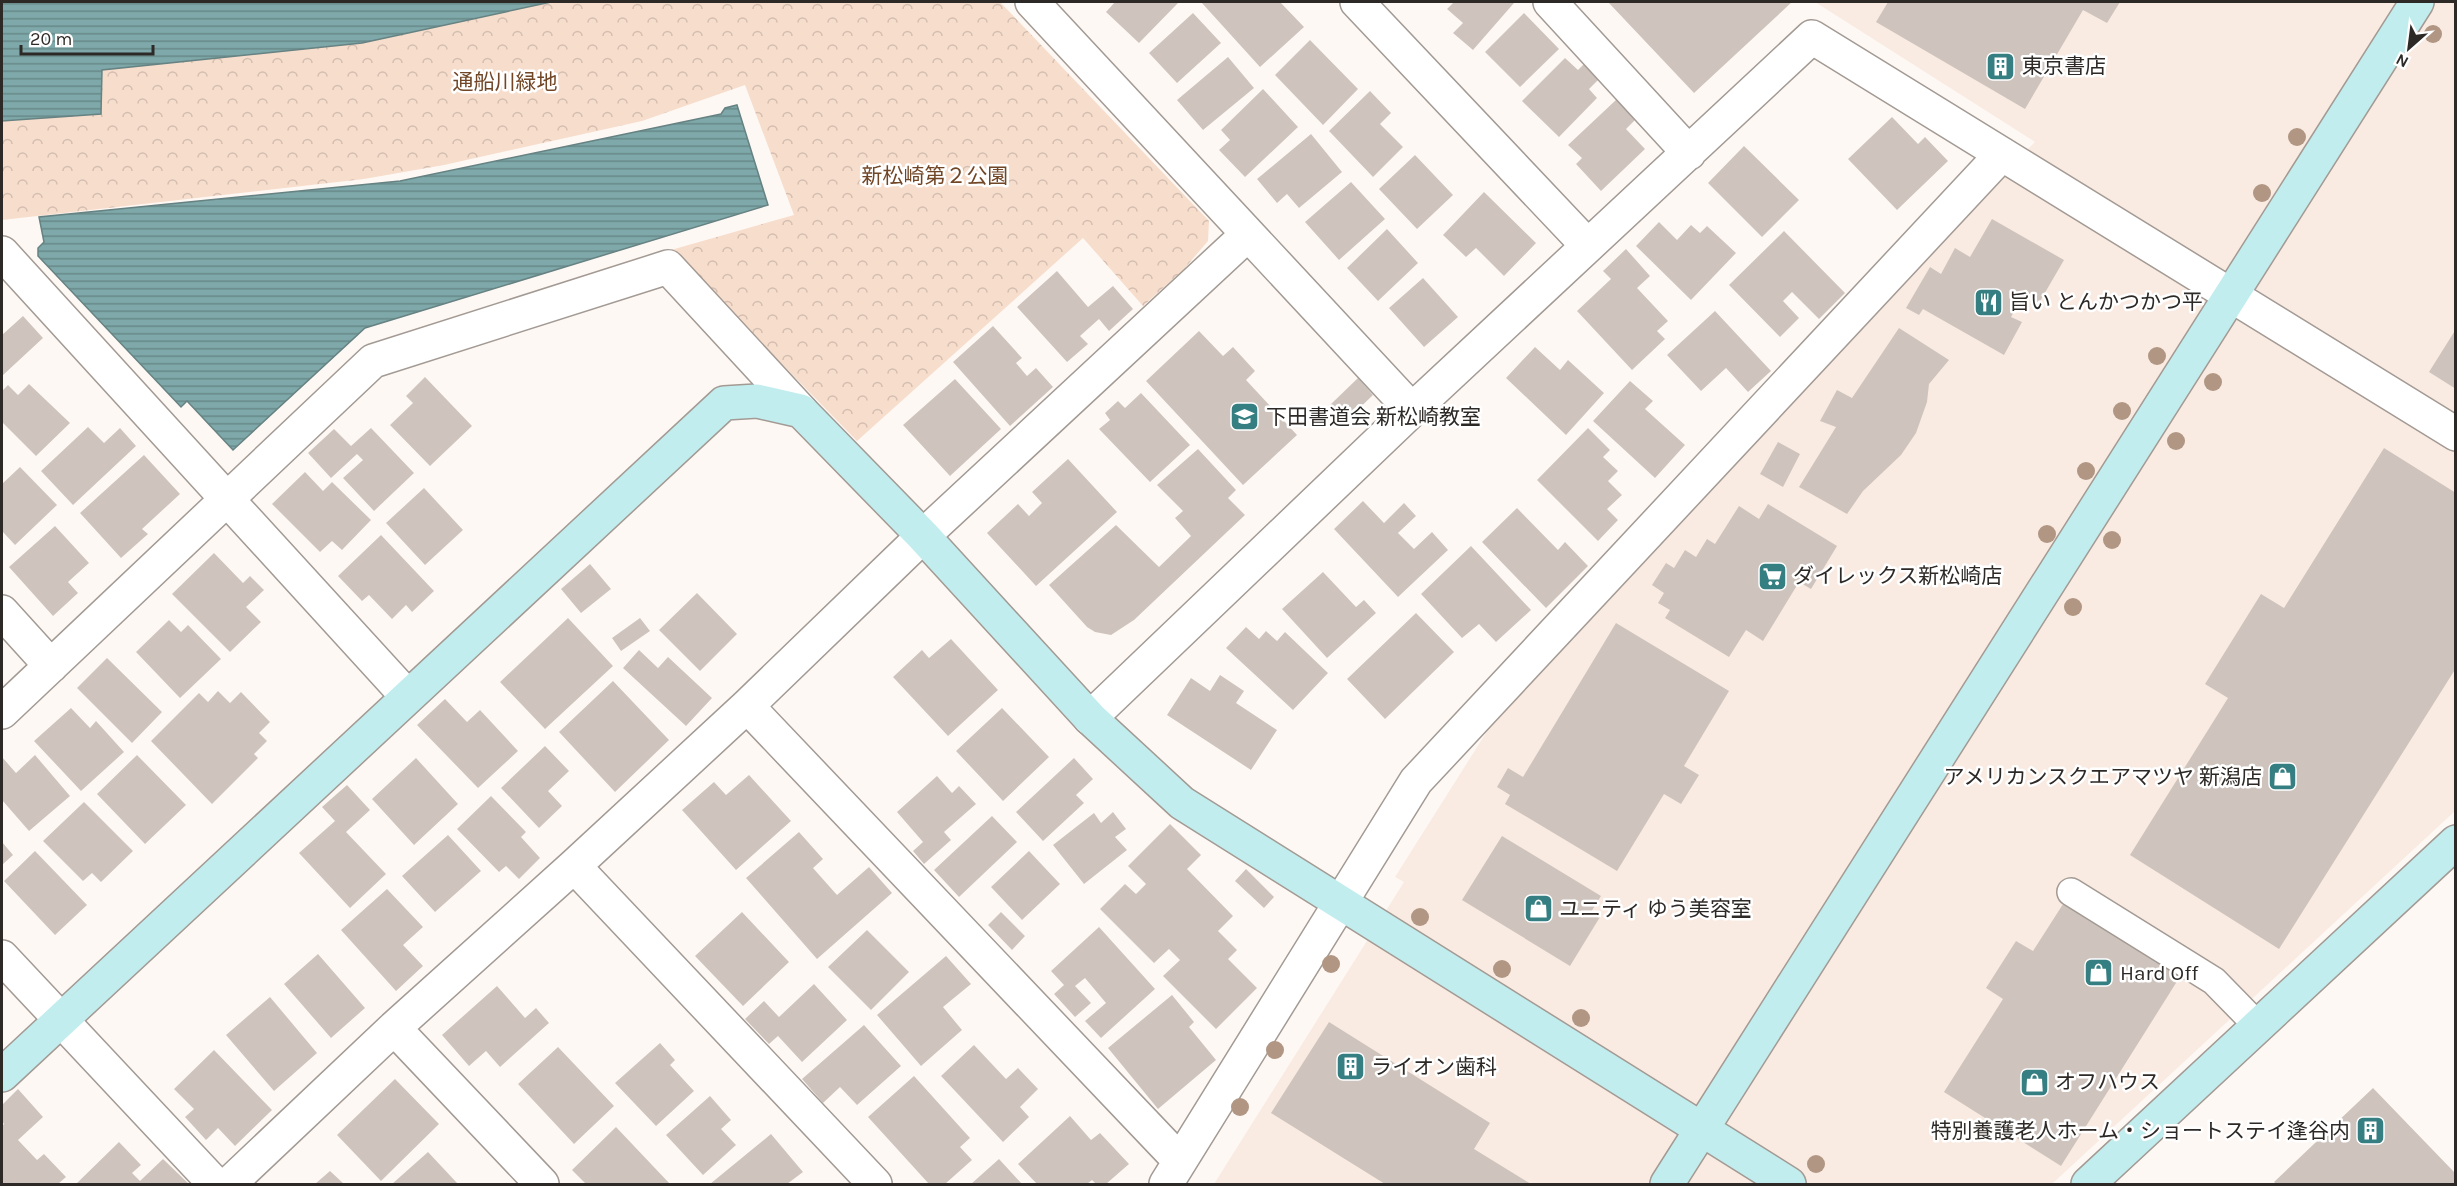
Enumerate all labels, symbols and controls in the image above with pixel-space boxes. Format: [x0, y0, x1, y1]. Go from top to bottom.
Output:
scale bar [21, 18, 153, 56]
north arrow [2379, 18, 2439, 78]
text: 20 m [30, 28, 72, 50]
building icon: 東京書店 [1985, 50, 2017, 82]
text: N [2393, 50, 2412, 72]
place label: 東京書店 [2022, 54, 2106, 78]
park label: 通船川緑地 [453, 70, 558, 94]
park label: 新松崎第２公園 [862, 164, 1009, 188]
restaurant icon: 旨い とんかつかつ平 [1972, 286, 2004, 318]
place label: 旨い とんかつかつ平 [2009, 290, 2203, 314]
school or university icon: 下田書道会 新松崎教室 [1229, 401, 1261, 433]
place label: 下田書道会 新松崎教室 [1266, 405, 1481, 429]
supermarket icon: ダイレックス新松崎店 [1756, 560, 1788, 592]
place label: ダイレックス新松崎店 [1793, 564, 2002, 588]
shop icon: アメリカンスクエアマツヤ 新潟店 [2267, 761, 2299, 793]
place label: アメリカンスクエアマツヤ 新潟店 [1943, 765, 2262, 789]
shop icon: ユニティ ゆう美容室 [1522, 893, 1554, 925]
place label: ユニティ ゆう美容室 [1559, 897, 1752, 921]
shop icon: Hard Off [2083, 957, 2115, 989]
place label: Hard Off [2120, 961, 2199, 985]
building icon: ライオン歯科 [1334, 1051, 1366, 1083]
place label: ライオン歯科 [1371, 1055, 1497, 1079]
shop icon: オフハウス [2018, 1066, 2050, 1098]
place label: オフハウス [2055, 1070, 2160, 1094]
building icon: 特別養護老人ホーム・ショートステイ逢谷内 [2355, 1115, 2387, 1147]
place label: 特別養護老人ホーム・ショートステイ逢谷内 [1931, 1119, 2350, 1143]

